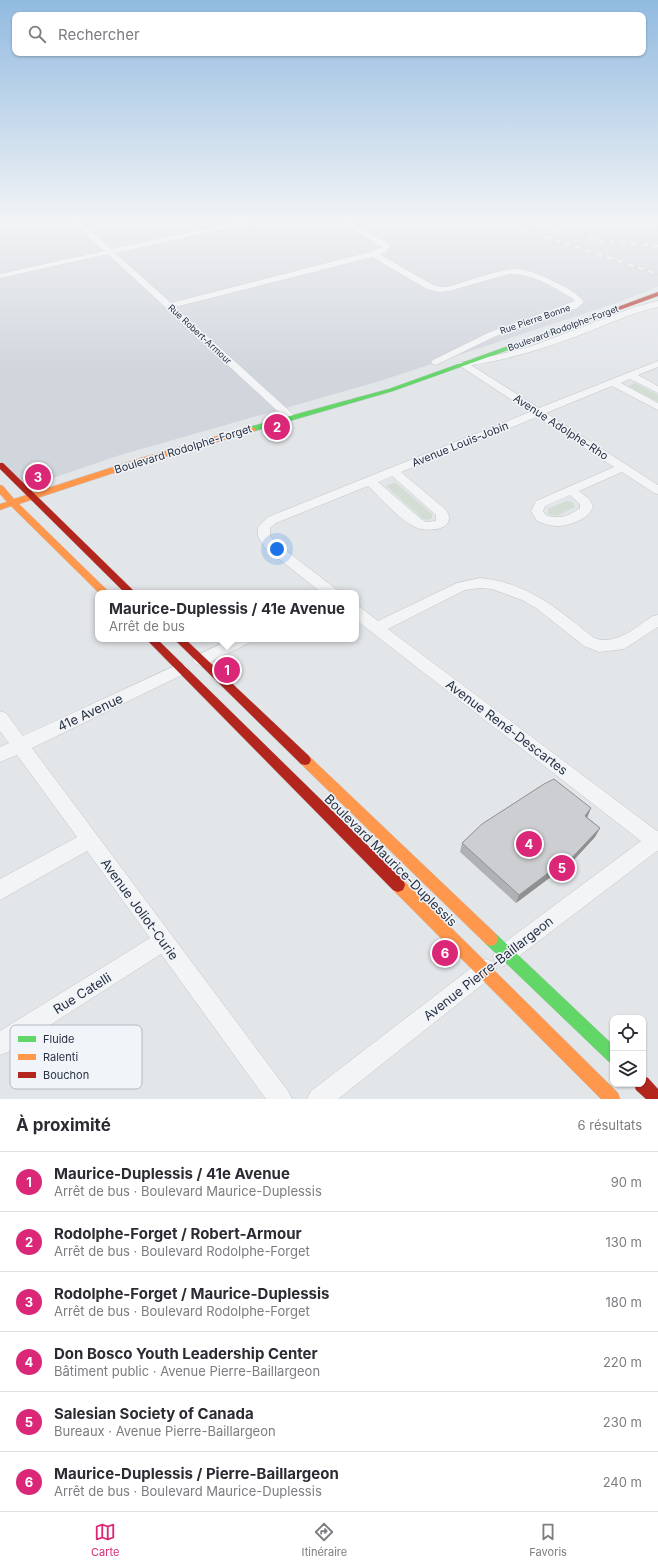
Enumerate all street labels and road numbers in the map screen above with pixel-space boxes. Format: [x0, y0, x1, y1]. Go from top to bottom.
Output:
street label: Rue Robert-Armour [166, 302, 234, 367]
street label: Rue Pierre Bonne [498, 302, 572, 336]
street label: Boulevard Rodolphe-Forget [506, 303, 620, 353]
street label: Avenue Adolphe-Rho [511, 391, 611, 463]
street label: Avenue Louis-Jobin [410, 418, 510, 470]
street label: Boulevard Rodolphe-Forget [113, 421, 254, 477]
street label: Avenue René-Descartes [443, 676, 571, 778]
street label: 41e Avenue [55, 690, 125, 734]
street label: Boulevard Maurice-Duplessis [321, 790, 461, 930]
street label: Avenue Joliot-Curie [98, 855, 182, 963]
street label: Avenue Pierre-Baillargeon [420, 912, 556, 1024]
street label: Rue Catelli [50, 969, 114, 1017]

